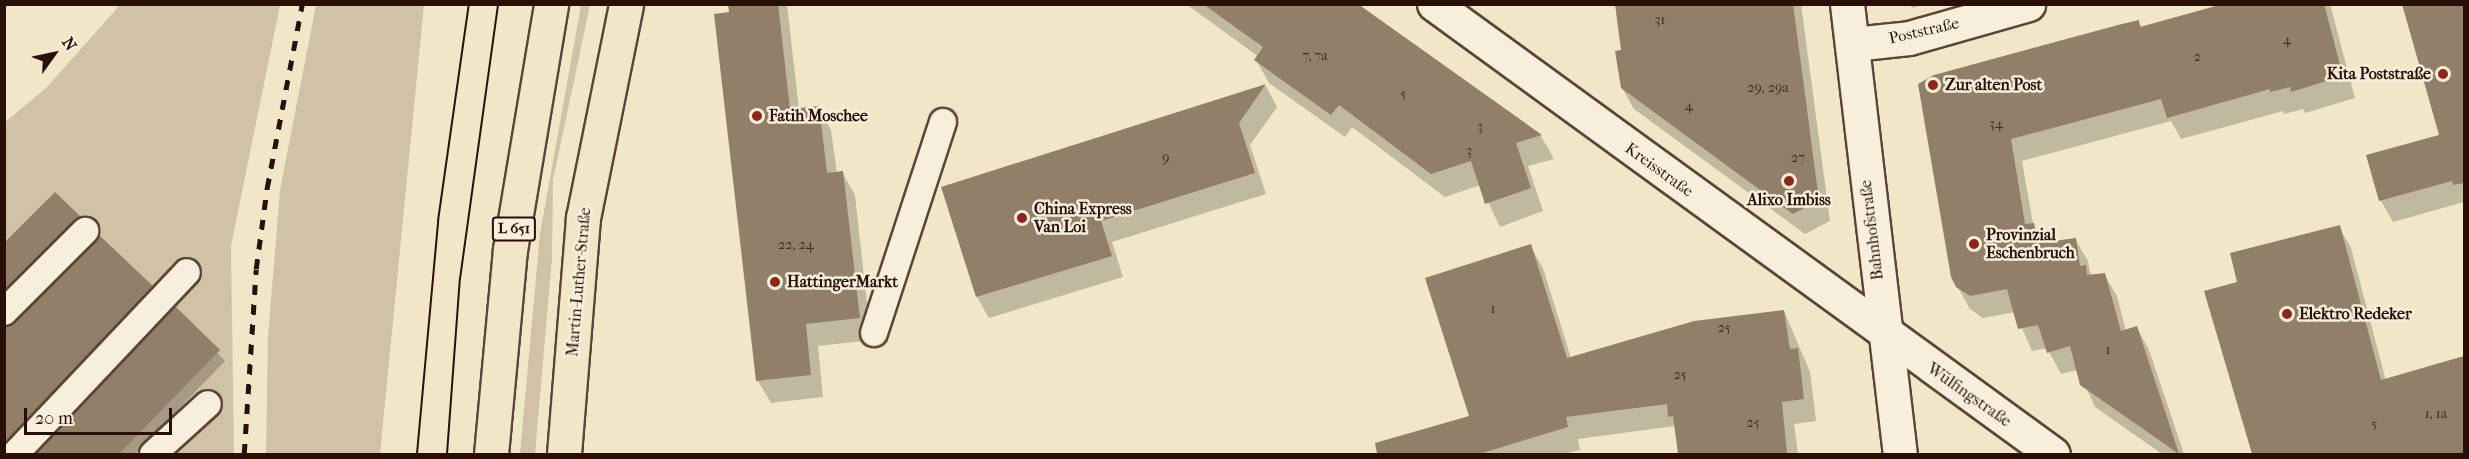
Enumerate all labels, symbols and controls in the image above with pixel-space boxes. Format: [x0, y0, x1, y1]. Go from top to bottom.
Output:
house number: 31 [1655, 12, 1665, 28]
street label: Poststraße [1887, 14, 1961, 48]
north arrow [24, 24, 84, 84]
house number: 4 [2283, 32, 2291, 48]
text: N [58, 34, 81, 54]
house number: 7, 7a [1302, 48, 1328, 64]
house number: 2 [2193, 49, 2201, 65]
place label: Kita Poststraße [2327, 64, 2431, 84]
marker: Kita Poststraße [2436, 67, 2450, 81]
place label: Zur alten Post [1945, 75, 2042, 95]
marker: Zur alten Post [1926, 78, 1940, 92]
house number: 29, 29a [1747, 80, 1789, 96]
house number: 5 [1400, 86, 1406, 102]
house number: 4 [1685, 98, 1693, 114]
place label: Fatih Moschee [769, 106, 868, 126]
marker: Fatih Moschee [750, 109, 764, 123]
house number: 34 [1989, 116, 2003, 132]
house number: 3 [1477, 119, 1483, 135]
street label: Kreisstraße [1621, 139, 1697, 201]
house number: 3 [1466, 143, 1472, 159]
house number: 9 [1162, 150, 1170, 166]
house number: 27 [1791, 150, 1805, 166]
marker: Alixo Imbiss [1782, 174, 1796, 188]
street label: Bahnhofstraße [1856, 179, 1888, 281]
place label: Alixo Imbiss [1747, 190, 1831, 210]
place label: China Express Van Loi [1034, 199, 1132, 237]
street label: Martin-Luther-Straße [563, 207, 595, 357]
marker: China Express Van Loi [1015, 211, 1029, 225]
road number: L 651 [492, 217, 536, 241]
place label: Provinzial Eschenbruch [1986, 225, 2075, 263]
house number: 22, 24 [778, 237, 814, 253]
marker: Provinzial Eschenbruch [1967, 237, 1981, 251]
place label: HattingerMarkt [787, 272, 898, 292]
marker: HattingerMarkt [768, 275, 782, 289]
house number: 1 [1491, 301, 1495, 317]
place label: Elektro Redeker [2299, 304, 2412, 324]
marker: Elektro Redeker [2280, 307, 2294, 321]
house number: 25 [1717, 320, 1731, 336]
house number: 1 [2106, 342, 2110, 358]
street label: Wülfingstraße [1923, 359, 2015, 431]
house number: 25 [1673, 367, 1687, 383]
scale bar [27, 396, 176, 434]
house number: 1, 1a [2425, 406, 2447, 422]
text: 20 m [35, 408, 73, 429]
house number: 25 [1746, 415, 1760, 431]
house number: 5 [2371, 416, 2377, 432]

